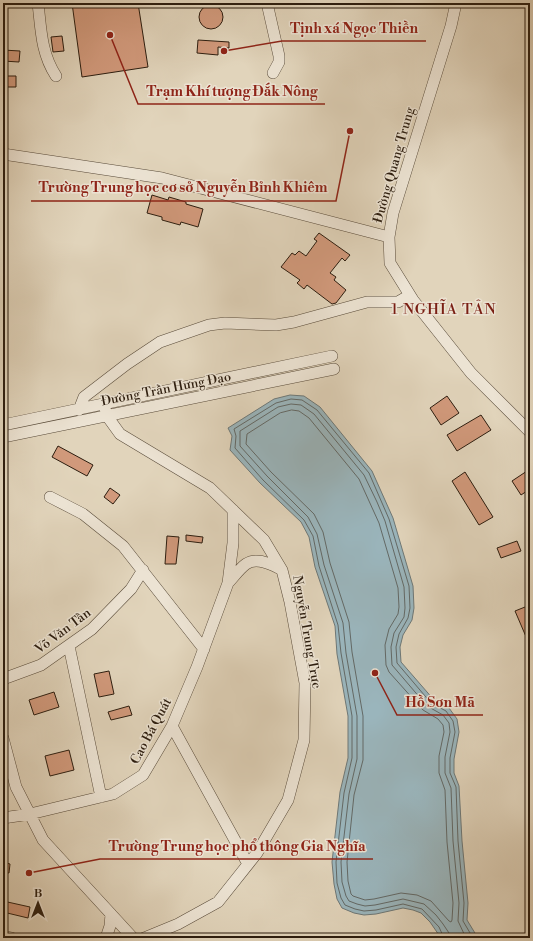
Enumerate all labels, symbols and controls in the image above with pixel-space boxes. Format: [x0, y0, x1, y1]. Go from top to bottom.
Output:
callout: Tịnh xá Ngọc Thiền [282, 15, 426, 41]
text: Tịnh xá Ngọc Thiền [290, 20, 418, 38]
callout: Trạm Khí tượng Đắk Nông [138, 78, 325, 104]
text: Trạm Khí tượng Đắk Nông [146, 82, 319, 101]
street label: Đường Quang Trung [370, 105, 418, 225]
callout: Trường Trung học cơ sở Nguyễn Bỉnh Khiêm [31, 175, 336, 201]
text: Trường Trung học cơ sở Nguyễn Bỉnh Khiêm [38, 179, 328, 197]
district label: 1 NGHĨA TÂN [391, 299, 497, 319]
street label: Đường Trần Hưng Đạo [100, 369, 232, 409]
street label: Nguyễn Trung Trực [289, 574, 325, 690]
street label: Võ Văn Tần [31, 605, 94, 658]
callout: Hồ Sơn Mã [397, 689, 483, 715]
text: Hồ Sơn Mã [405, 694, 475, 712]
street label: Cao Bá Quát [127, 695, 175, 767]
callout: Trường Trung học phổ thông Gia Nghĩa [100, 833, 373, 859]
text: Trường Trung học phổ thông Gia Nghĩa [108, 838, 366, 856]
north arrow [18, 883, 58, 923]
text: B [34, 887, 42, 901]

